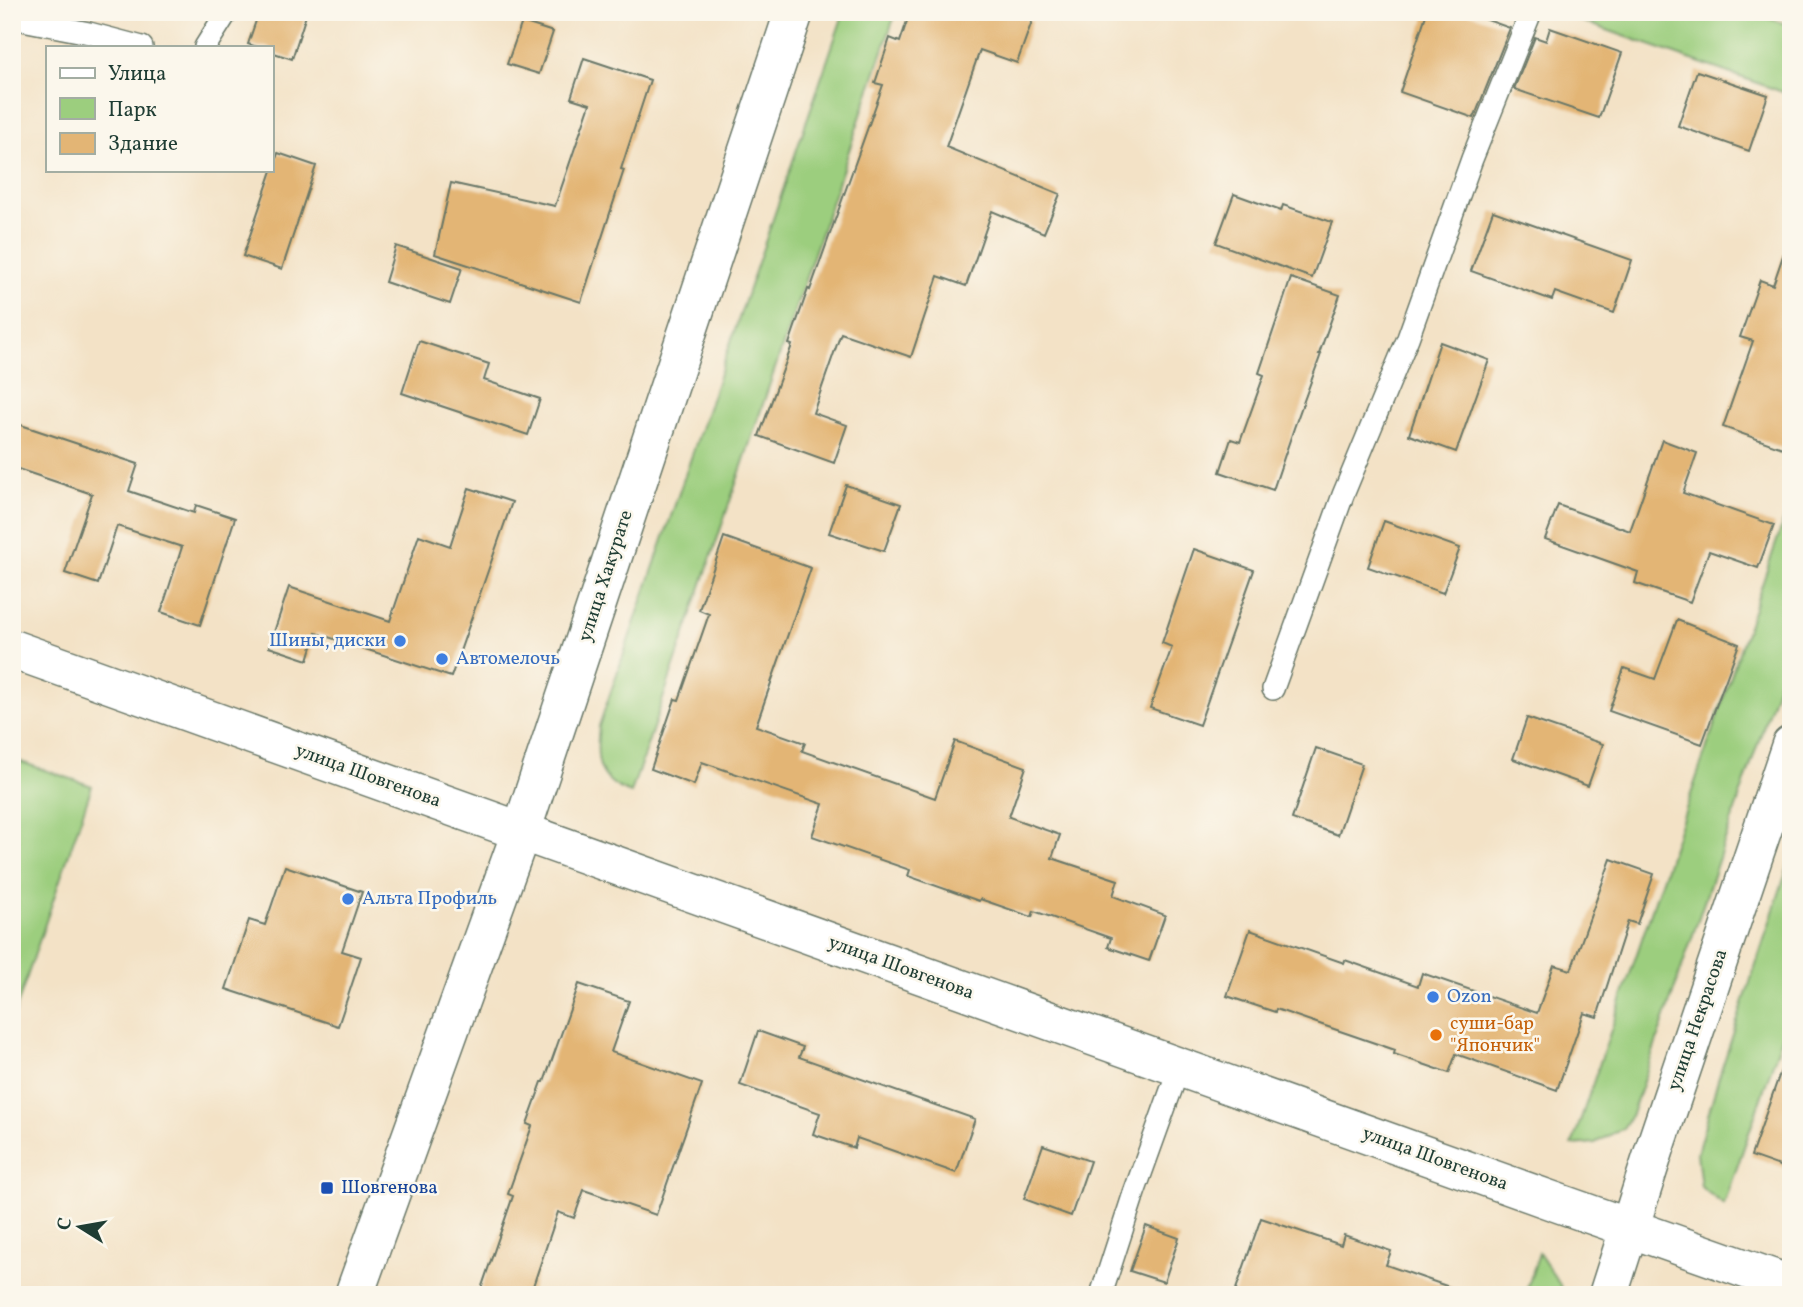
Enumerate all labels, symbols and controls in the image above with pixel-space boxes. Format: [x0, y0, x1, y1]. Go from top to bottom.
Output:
legend [46, 46, 273, 172]
text: Улица [108, 60, 166, 89]
text: Парк [108, 96, 157, 125]
text: Здание [108, 130, 178, 159]
street label: улица Хакурате [572, 507, 640, 645]
place label: Шины, диски [269, 628, 386, 654]
marker: Шины, диски [392, 633, 408, 649]
place label: Автомелочь [456, 646, 560, 672]
marker: Автомелочь [434, 651, 450, 667]
street label: улица Шовгенова [291, 738, 445, 814]
place label: Альта Профиль [362, 886, 497, 912]
marker: Альта Профиль [340, 891, 356, 907]
street label: улица Шовгенова [824, 930, 978, 1006]
street label: улица Некрасова [1662, 946, 1734, 1094]
place label: Ozon [1447, 984, 1492, 1010]
marker: Ozon [1425, 989, 1441, 1005]
place label: суши-бар "Япончик" [1450, 1011, 1540, 1059]
marker: суши-бар "Япончик" [1428, 1027, 1444, 1043]
street label: улица Шовгенова [1358, 1121, 1512, 1197]
place label: Шовгенова [341, 1175, 438, 1201]
marker: Шовгенова [319, 1180, 335, 1196]
north arrow [46, 1192, 116, 1262]
text: С [51, 1216, 79, 1233]

